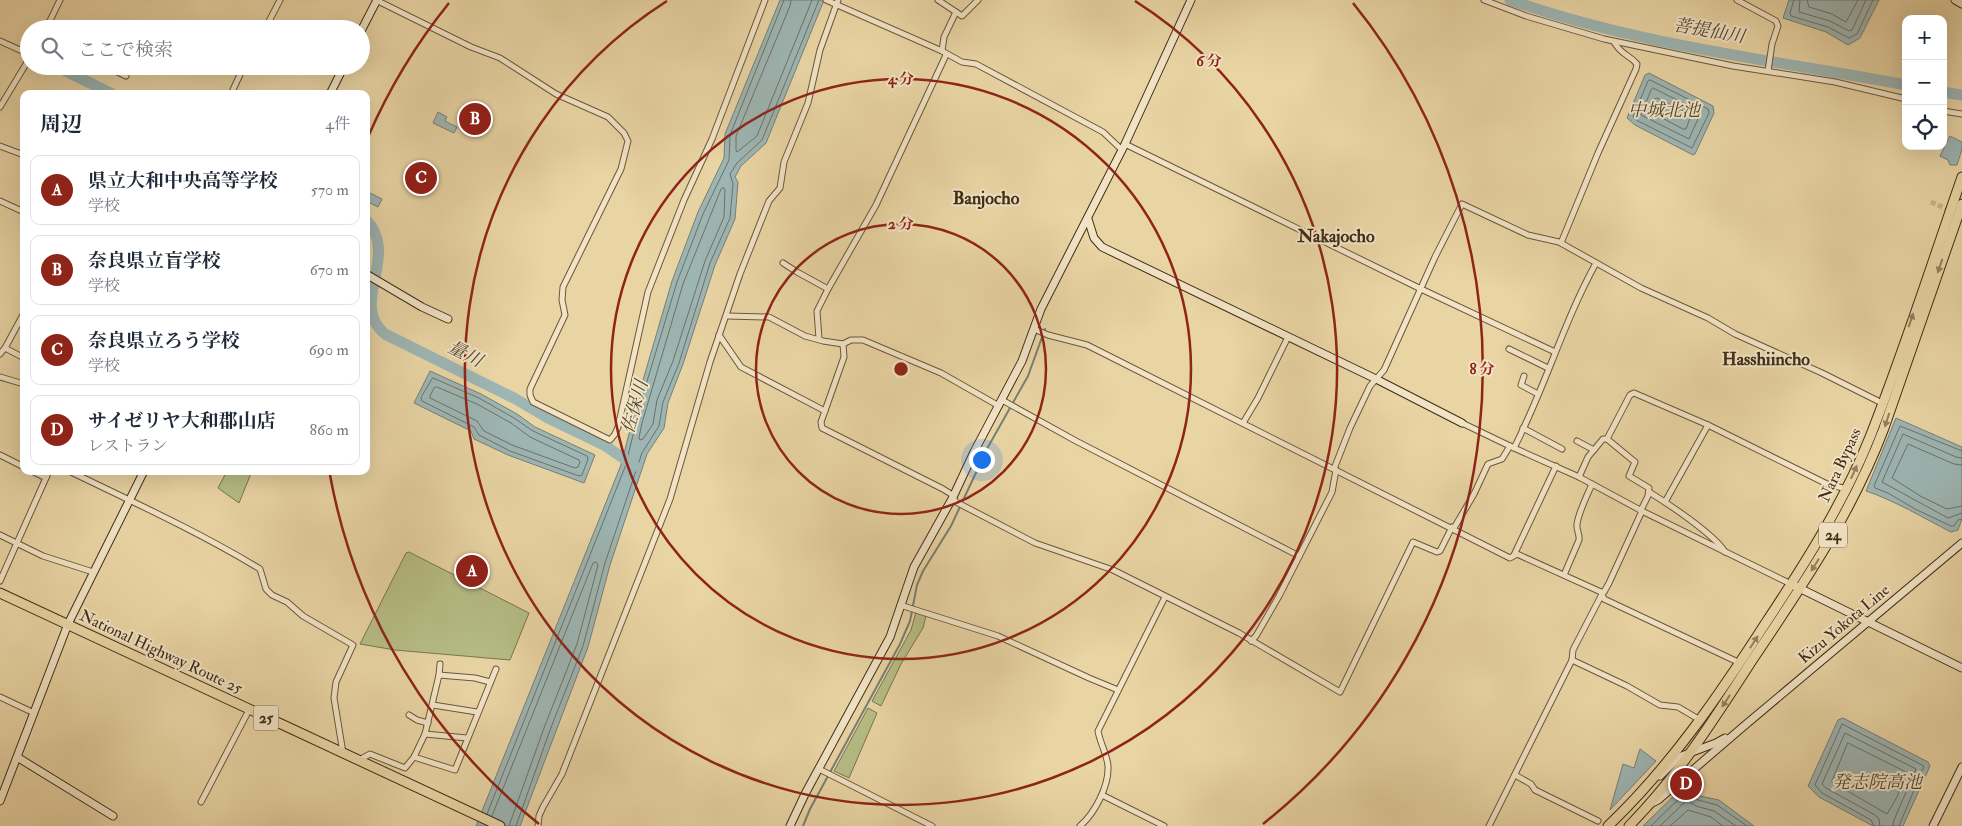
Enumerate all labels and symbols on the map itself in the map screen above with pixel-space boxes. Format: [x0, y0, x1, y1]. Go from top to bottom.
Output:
water label: 菩提仙川 [1672, 13, 1748, 49]
text: 6 分 [1196, 52, 1222, 71]
text: 4 分 [887, 70, 914, 89]
water label: 中城北池 [1628, 99, 1702, 122]
pin: B [459, 100, 491, 138]
pin: C [405, 159, 437, 197]
district label: Banjocho [953, 187, 1020, 210]
text: 2 分 [888, 215, 914, 234]
district label: Nakajocho [1296, 225, 1375, 248]
one-way arrow [1936, 259, 1944, 274]
one-way arrow [1908, 312, 1916, 327]
water label: 量川 [444, 336, 488, 373]
district label: Hasshiincho [1722, 348, 1810, 371]
centre of rings [892, 360, 910, 378]
text: 8 分 [1469, 360, 1495, 379]
water label: 佐保川 [617, 376, 654, 436]
one-way arrow [1882, 412, 1890, 427]
street label: Nara Bypass [1814, 425, 1867, 506]
your location [969, 447, 995, 473]
one-way arrow [1851, 465, 1859, 479]
road number: 24 [1819, 522, 1847, 548]
pin: A [456, 552, 488, 590]
one-way arrow [1810, 558, 1820, 572]
street label: Kizu Yokota Line [1794, 580, 1894, 668]
street label: National Highway Route 25 [76, 605, 246, 699]
one-way arrow [1749, 635, 1758, 648]
one-way arrow [1721, 694, 1731, 708]
road number: 25 [254, 706, 278, 730]
pin: D [1670, 765, 1702, 803]
water label: 発志院高池 [1832, 771, 1924, 794]

